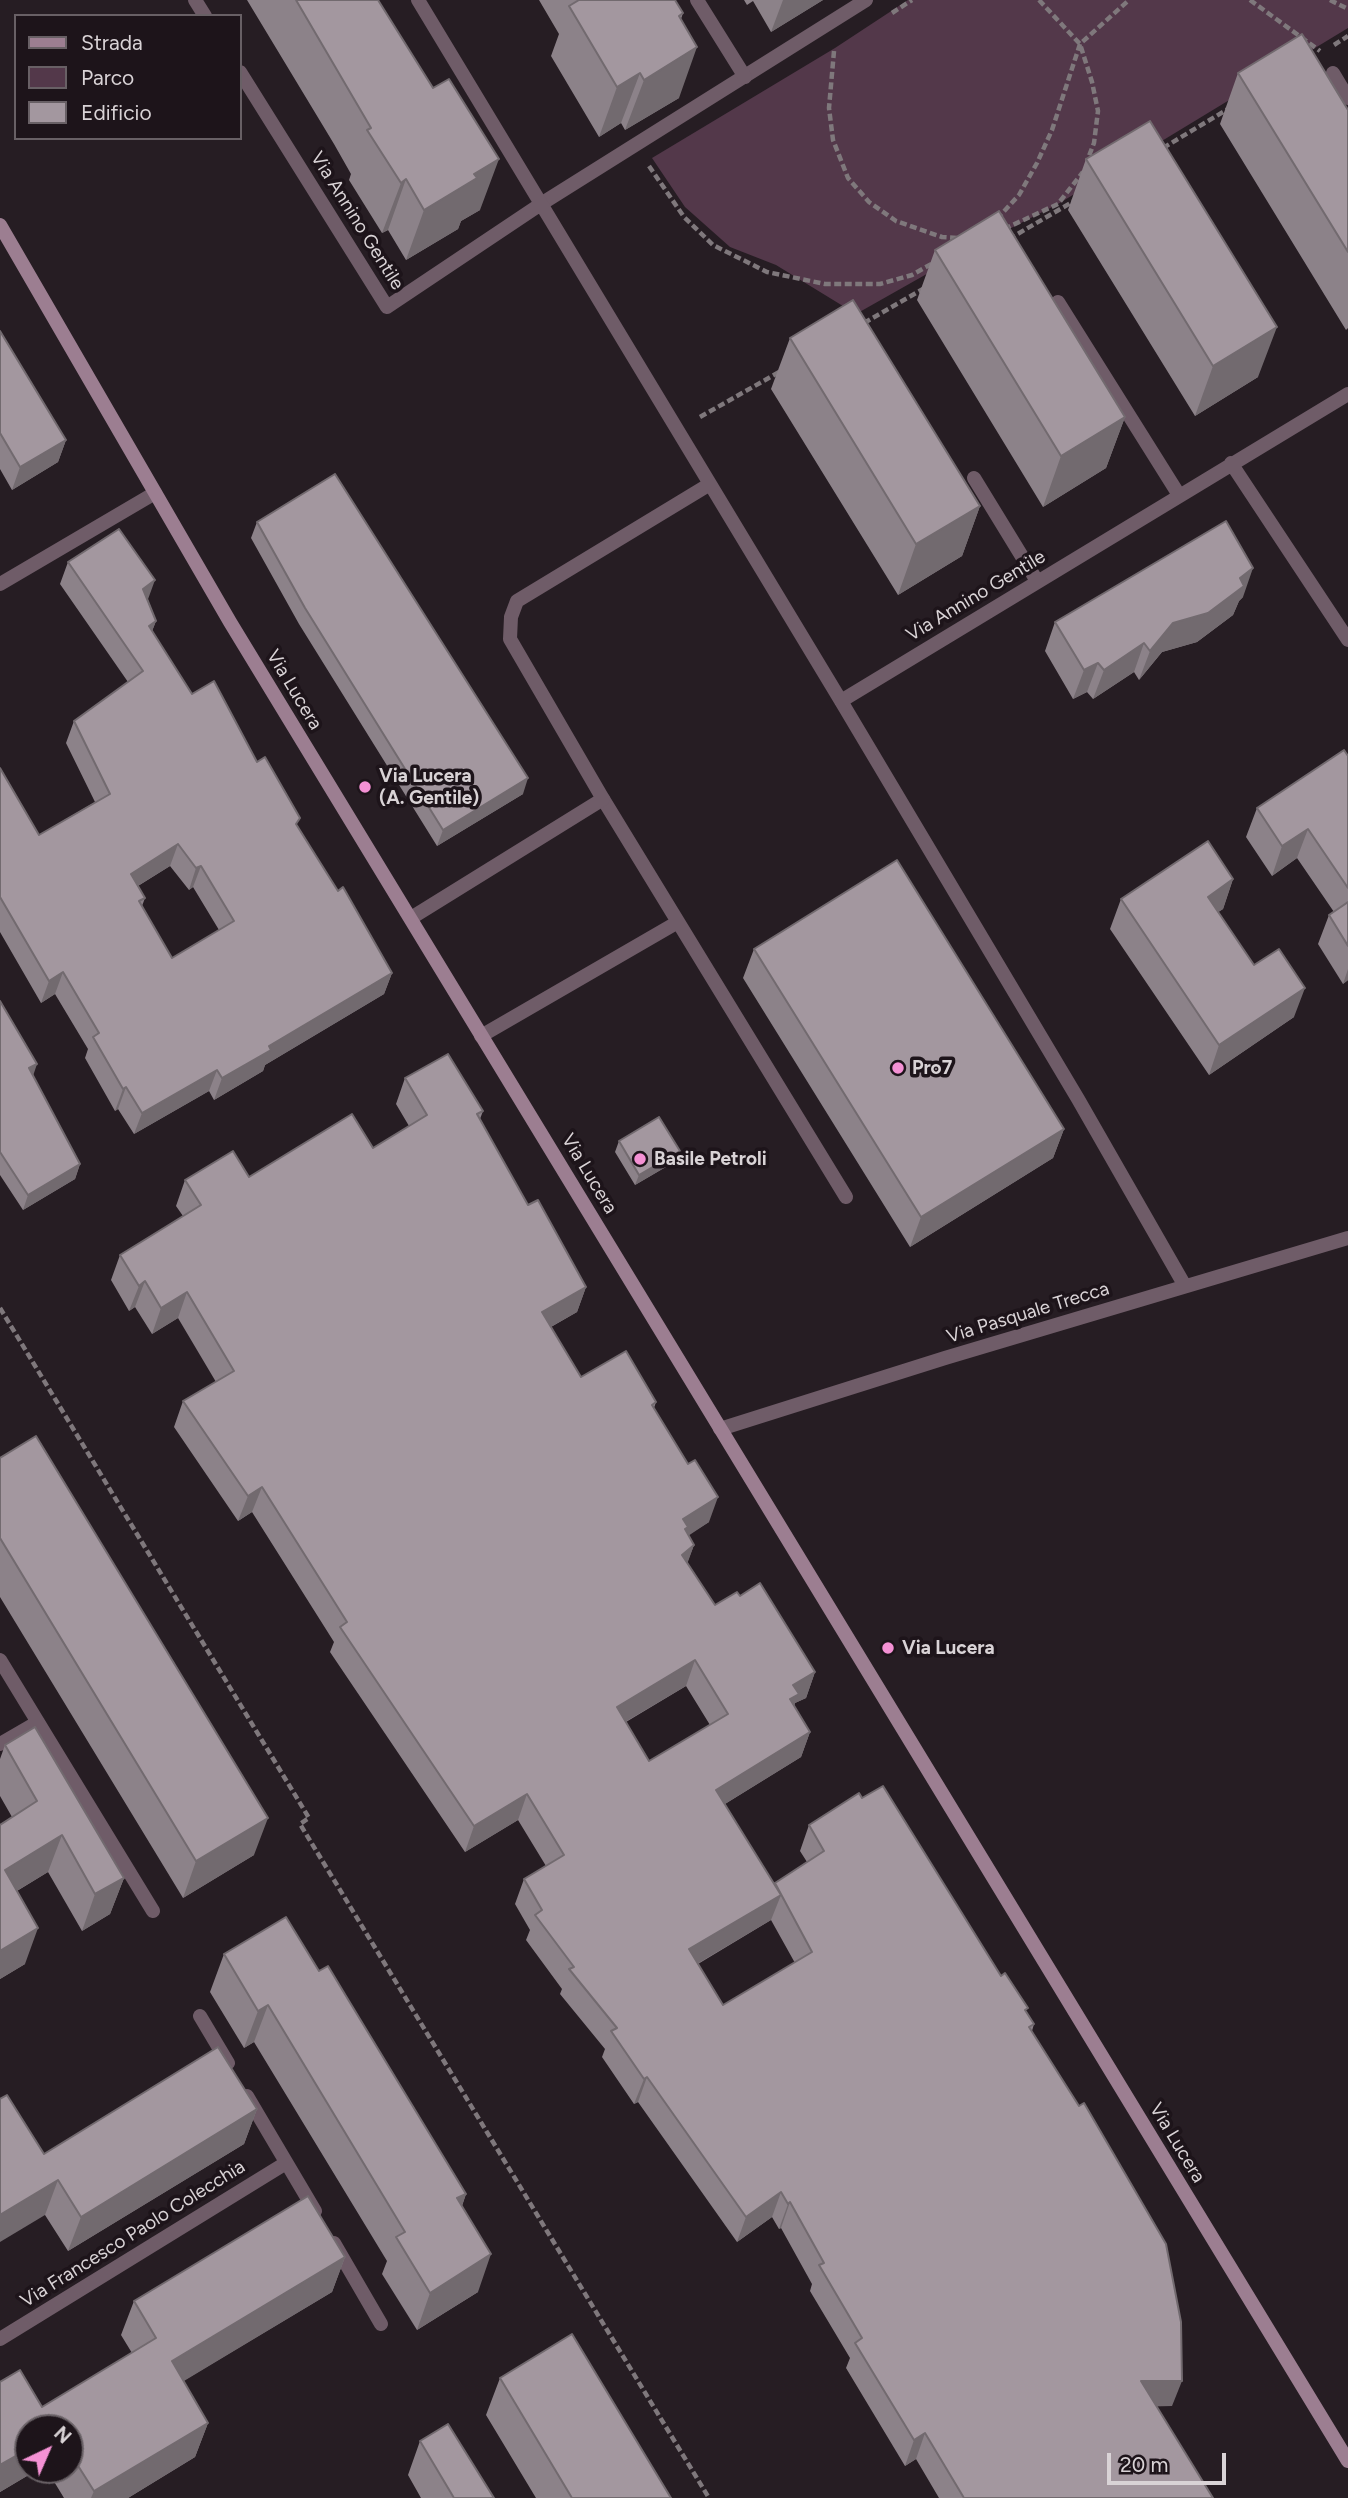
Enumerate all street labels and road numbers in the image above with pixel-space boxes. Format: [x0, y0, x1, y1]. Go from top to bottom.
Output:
street label: Via Annino Gentile [305, 148, 409, 294]
street label: Via Annino Gentile [902, 545, 1050, 647]
street label: Via Lucera [261, 646, 327, 734]
street label: Via Lucera [556, 1130, 622, 1218]
street label: Via Pasquale Trecca [944, 1277, 1112, 1349]
street label: Via Lucera [1144, 2099, 1210, 2187]
street label: Via Francesco Paolo Colecchia [17, 2155, 249, 2313]

